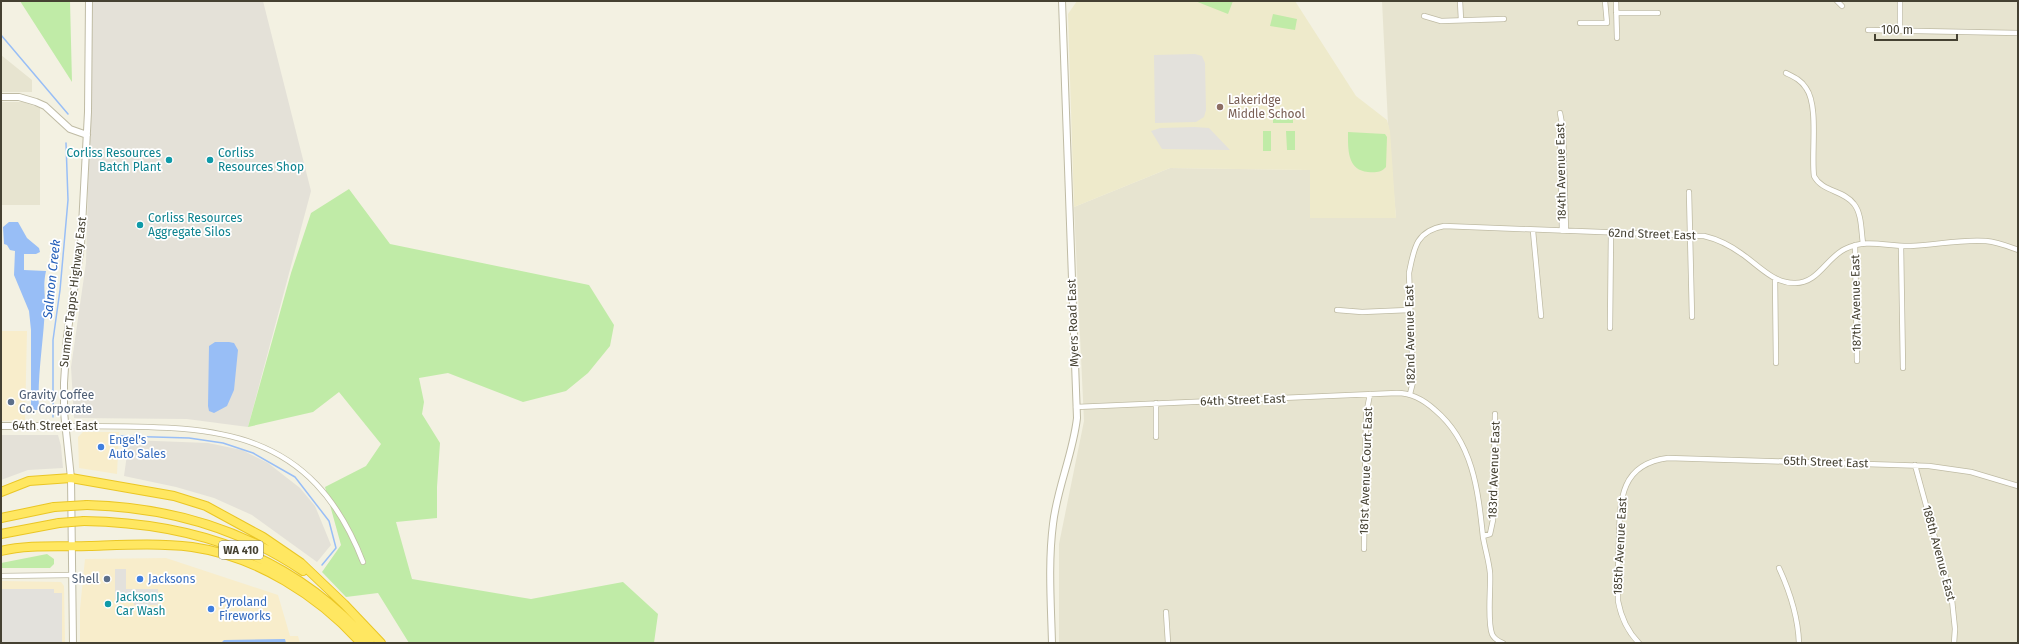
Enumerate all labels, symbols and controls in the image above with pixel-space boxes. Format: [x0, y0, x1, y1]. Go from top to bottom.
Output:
scale bar [1875, 16, 1957, 42]
text: 100 m [1881, 23, 1913, 37]
place label: Lakeridge Middle School [1228, 93, 1306, 121]
marker: Lakeridge Middle School [1215, 102, 1225, 112]
street label: 184th Avenue East [1553, 122, 1569, 221]
place label: Corliss Resources Batch Plant [67, 146, 162, 174]
place label: Corliss Resources Shop [218, 146, 304, 174]
marker: Corliss Resources Batch Plant [164, 155, 174, 165]
marker: Corliss Resources Shop [205, 155, 215, 165]
place label: Corliss Resources Aggregate Silos [148, 211, 243, 239]
street label: Sumner Tapps Highway East [57, 215, 89, 368]
marker: Corliss Resources Aggregate Silos [135, 220, 145, 230]
street label: 62nd Street East [1608, 225, 1697, 243]
water label: Salmon Creek [40, 239, 63, 320]
street label: 187th Avenue East [1848, 254, 1864, 352]
street label: Myers Road East [1064, 278, 1082, 367]
street label: 182nd Avenue East [1402, 284, 1418, 385]
place label: Gravity Coffee Co. Corporate [19, 388, 94, 416]
street label: 64th Street East [1200, 391, 1287, 408]
marker: Gravity Coffee Co. Corporate [6, 397, 16, 407]
street label: 181st Avenue Court East [1357, 406, 1375, 535]
street label: 64th Street East [12, 419, 99, 433]
street label: 183rd Avenue East [1485, 420, 1503, 519]
place label: Engel's Auto Sales [109, 433, 166, 461]
marker: Engel's Auto Sales [96, 442, 106, 452]
street label: 65th Street East [1783, 454, 1869, 471]
street label: 185th Avenue East [1610, 496, 1630, 595]
street label: 188th Avenue East [1919, 504, 1959, 603]
road number: WA 410 [219, 541, 263, 559]
place label: Shell [72, 572, 99, 586]
place label: Jacksons [148, 572, 196, 586]
marker: Shell [102, 574, 112, 584]
marker: Jacksons [135, 574, 145, 584]
place label: Jacksons Car Wash [116, 590, 166, 618]
place label: Pyroland Fireworks [219, 595, 271, 623]
marker: Jacksons Car Wash [103, 599, 113, 609]
marker: Pyroland Fireworks [206, 604, 216, 614]

